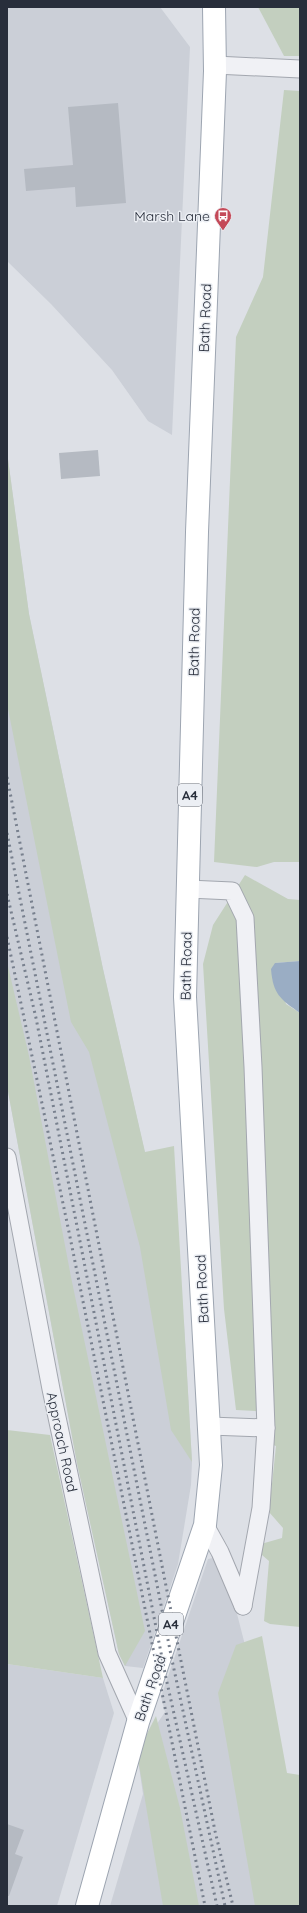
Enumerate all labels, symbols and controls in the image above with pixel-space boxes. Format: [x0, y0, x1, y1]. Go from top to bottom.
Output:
bus stop icon: Marsh Lane [213, 206, 233, 231]
place label: Marsh Lane [134, 207, 210, 225]
street label: Bath Road [195, 283, 215, 353]
street label: Bath Road [184, 607, 204, 677]
road number: A4 [178, 784, 202, 806]
street label: Bath Road [176, 931, 196, 1001]
street label: Bath Road [191, 1254, 213, 1324]
street label: Approach Road [43, 1390, 81, 1494]
road number: A4 [159, 1613, 183, 1635]
street label: Bath Road [130, 1653, 170, 1723]

